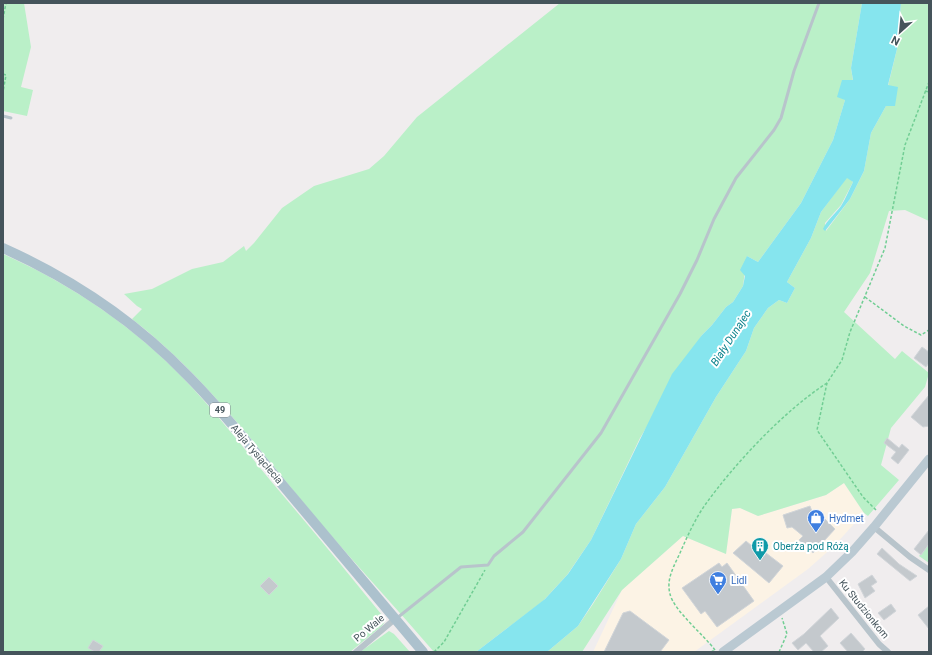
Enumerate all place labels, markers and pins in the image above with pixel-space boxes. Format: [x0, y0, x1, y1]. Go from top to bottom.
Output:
shop icon: Hydmet [806, 508, 826, 533]
place label: Hydmet [829, 513, 864, 524]
building icon: Oberża pod Różą [750, 536, 770, 561]
place label: Oberża pod Różą [773, 541, 849, 552]
supermarket icon: Lidl [708, 570, 728, 595]
place label: Lidl [731, 575, 747, 586]

